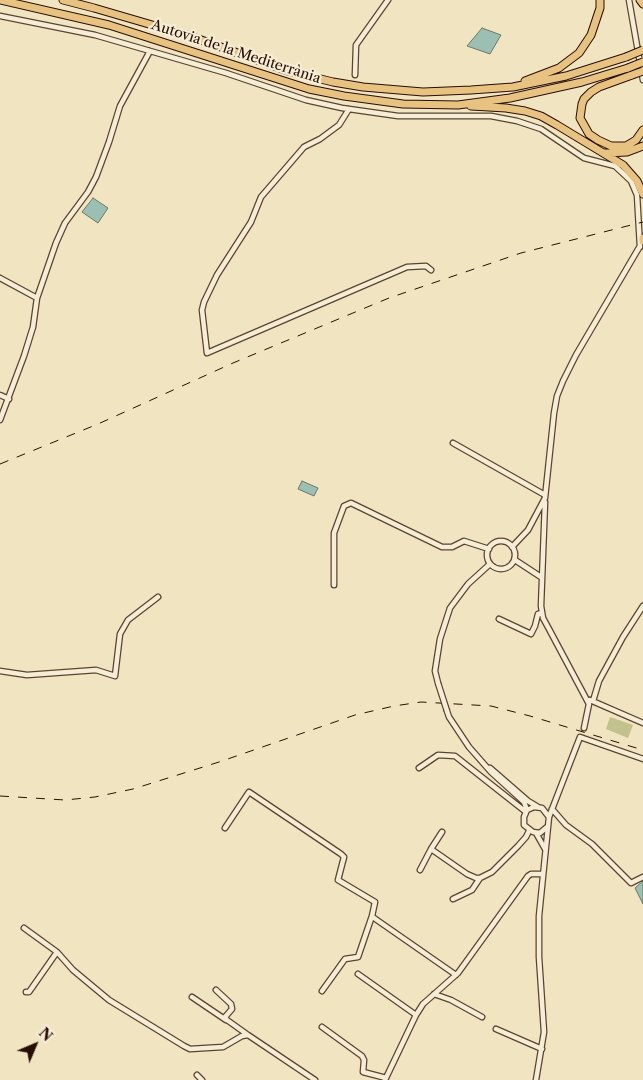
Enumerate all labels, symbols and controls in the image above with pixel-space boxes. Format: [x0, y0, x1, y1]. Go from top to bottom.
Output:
street label: Autovia de la Mediterrània [149, 17, 323, 87]
north arrow [10, 1020, 60, 1070]
text: N [35, 1024, 56, 1045]

